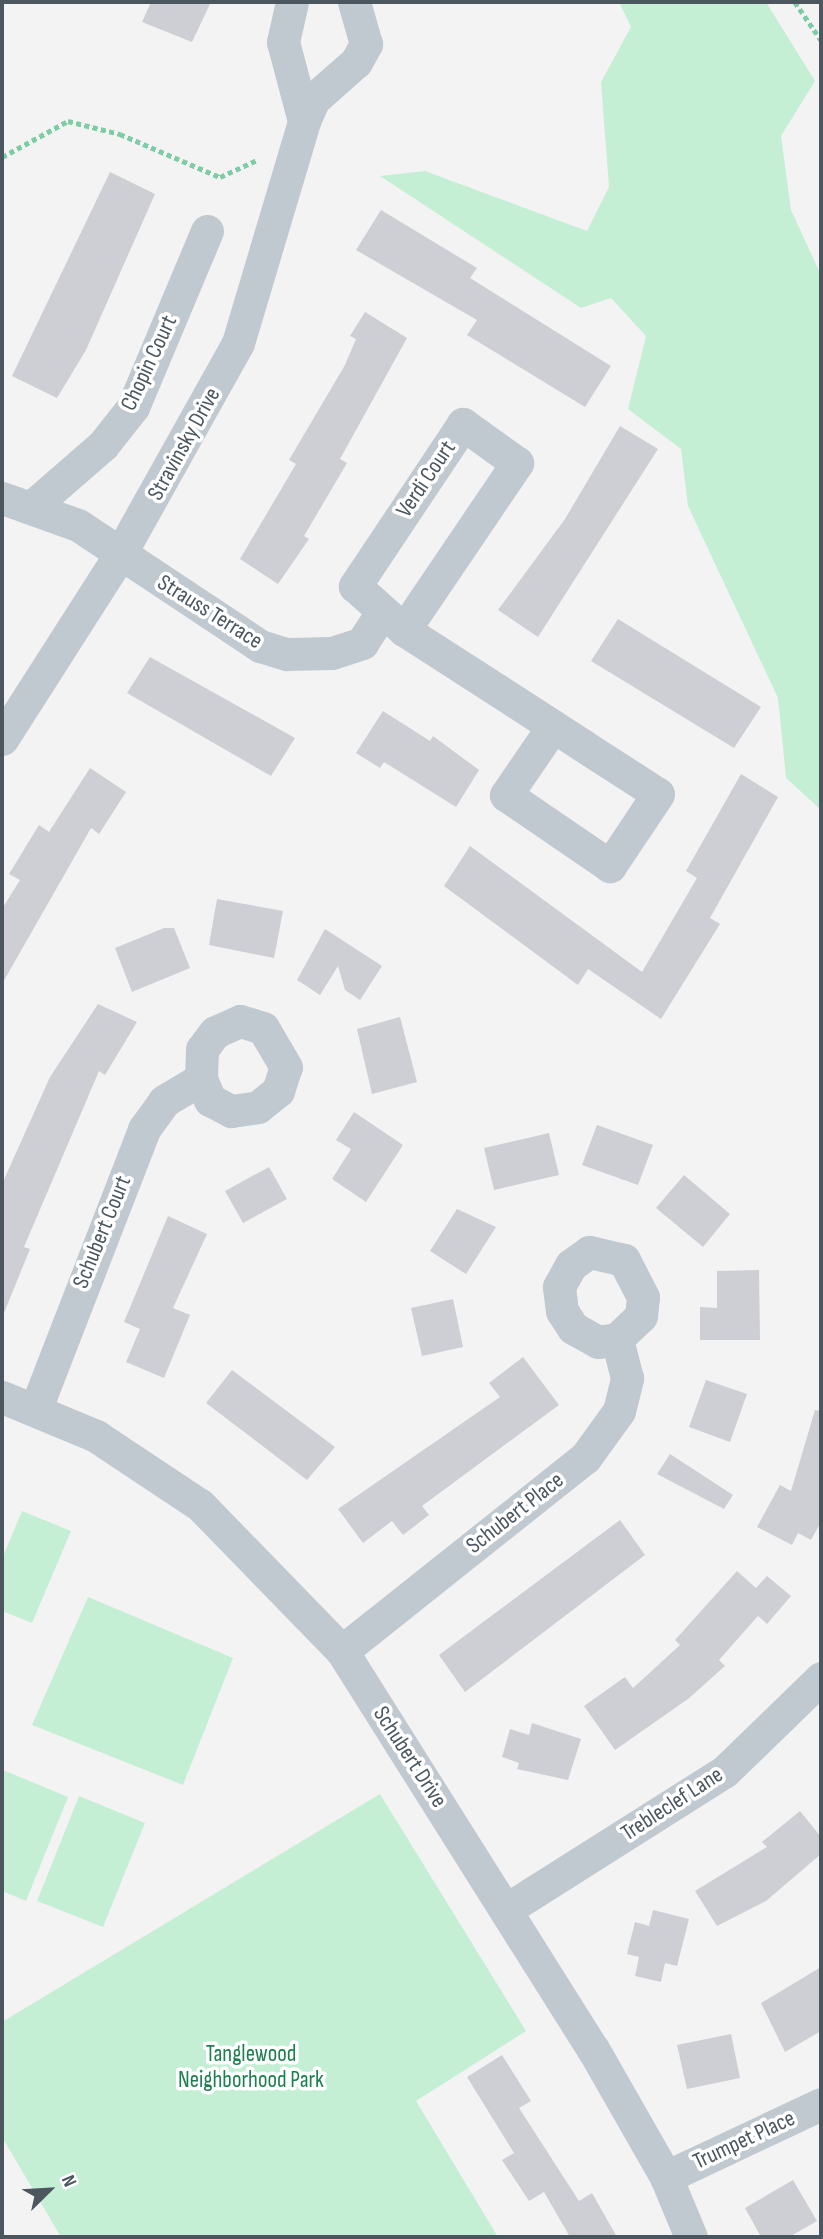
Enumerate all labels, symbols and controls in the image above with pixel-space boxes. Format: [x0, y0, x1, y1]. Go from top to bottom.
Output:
street label: Chopin Court [115, 311, 183, 415]
street label: Stravinsky Drive [142, 383, 226, 505]
street label: Verdi Court [390, 435, 462, 523]
street label: Strauss Terrace [152, 569, 268, 655]
street label: Schubert Court [67, 1172, 137, 1292]
street label: Schubert Place [461, 1466, 569, 1560]
street label: Schubert Drive [367, 1701, 453, 1813]
street label: Trebleclef Lane [616, 1761, 728, 1847]
park label: Tanglewood Neighborhood Park [178, 2040, 324, 2094]
street label: Trumpet Place [689, 2104, 799, 2176]
north arrow [14, 2155, 84, 2225]
text: N [56, 2172, 81, 2191]

